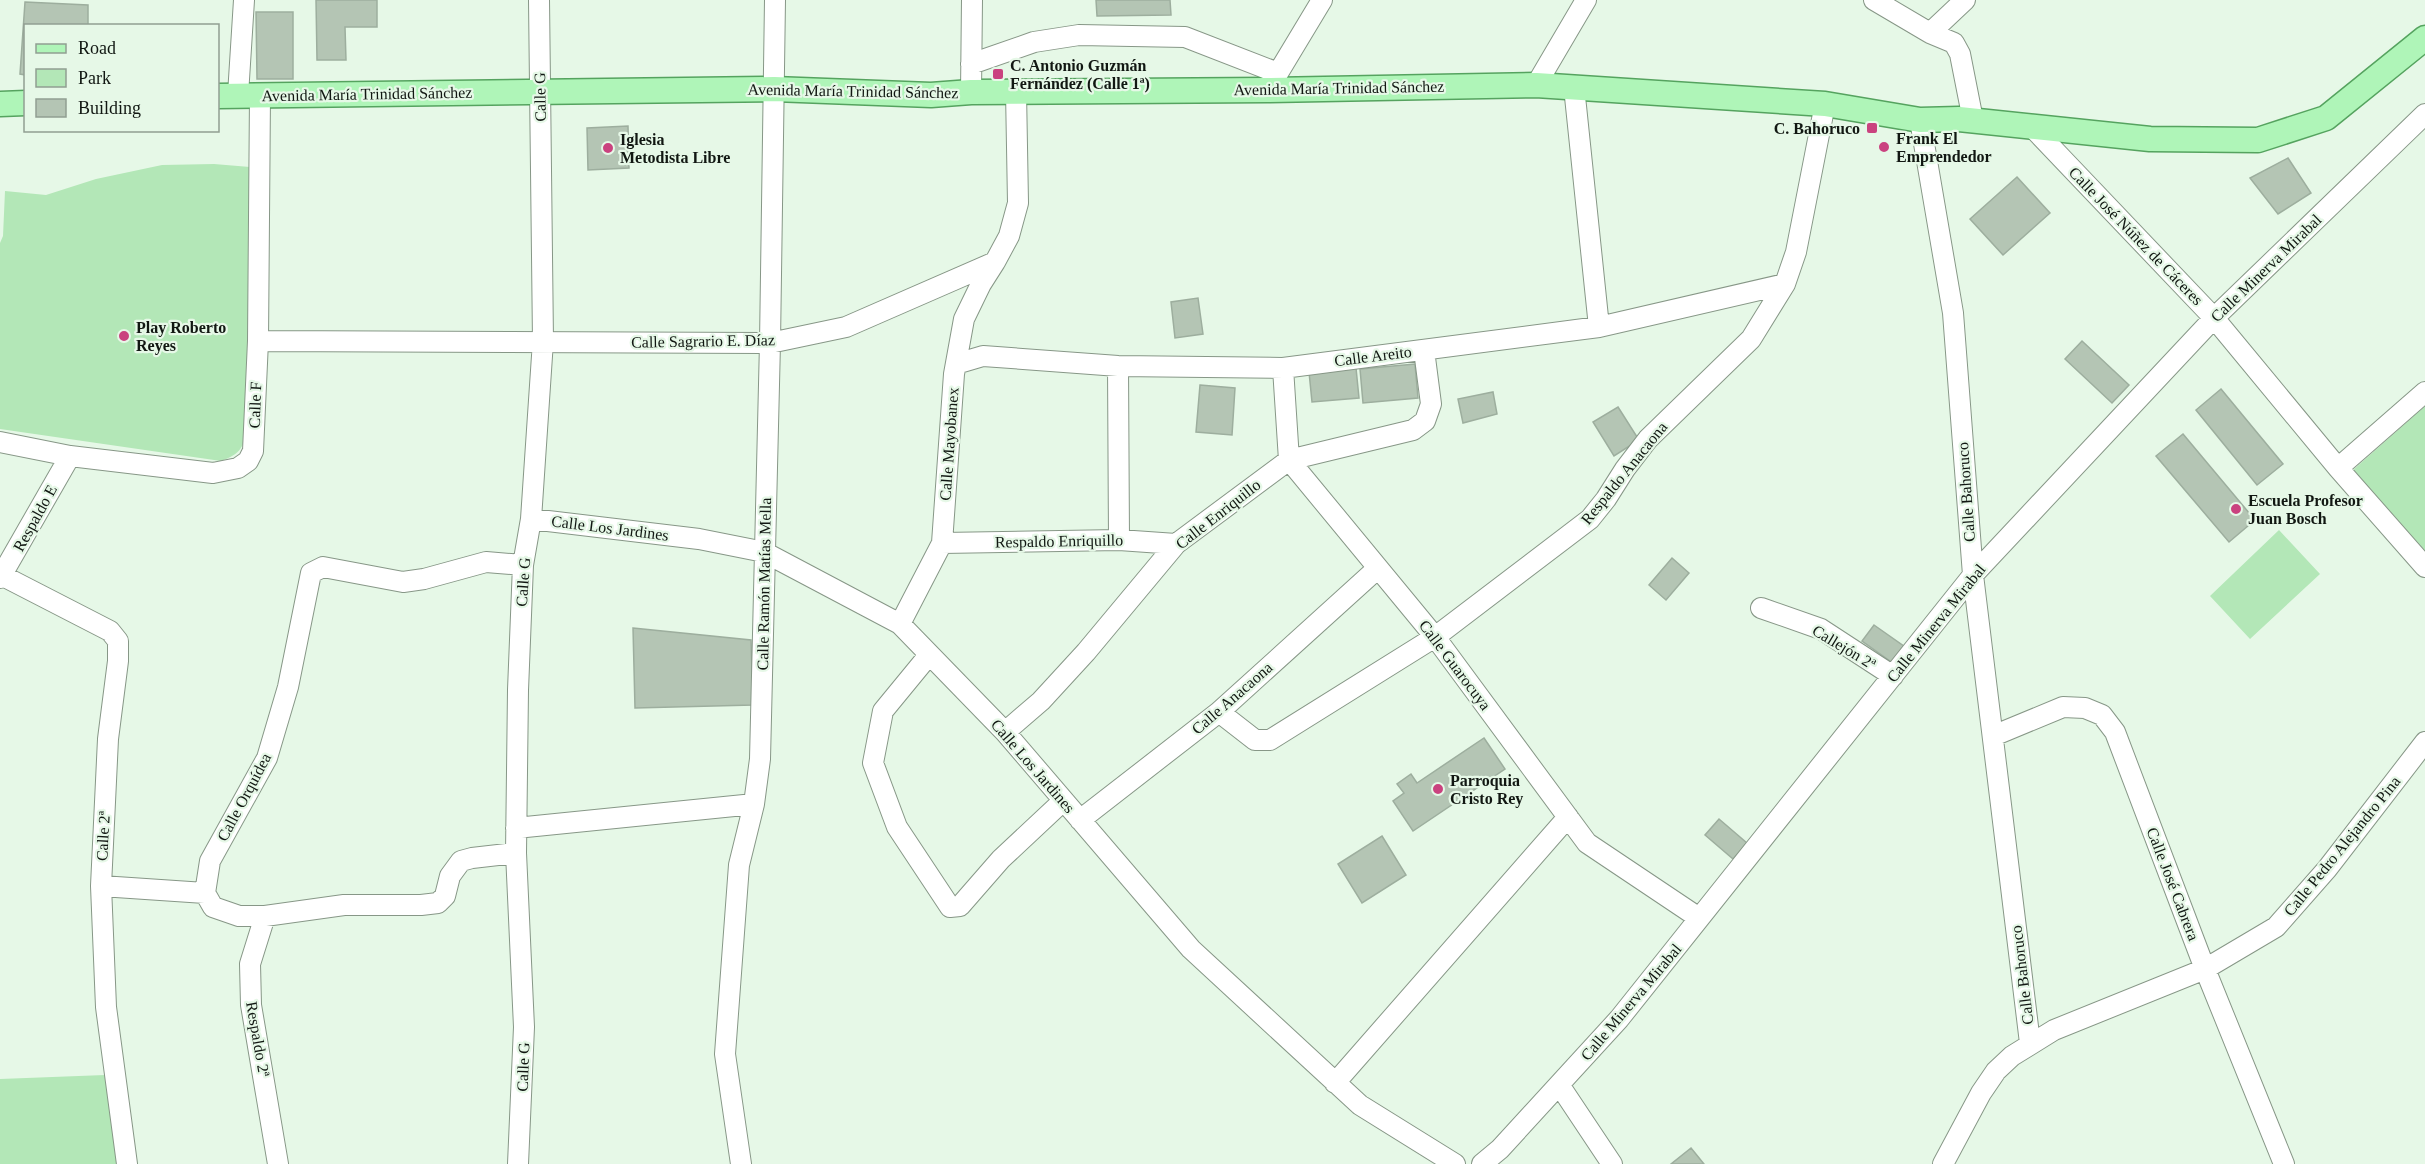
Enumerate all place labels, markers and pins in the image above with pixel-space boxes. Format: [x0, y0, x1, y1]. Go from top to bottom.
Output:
place label: C. Antonio Guzmán Fernández (Calle 1ª) [1010, 57, 1150, 93]
marker: C. Antonio Guzmán Fernández (Calle 1ª) [991, 67, 1005, 81]
place label: C. Bahoruco [1774, 120, 1860, 137]
marker: C. Bahoruco [1865, 121, 1879, 135]
place label: Frank El Emprendedor [1896, 130, 1992, 166]
place label: Iglesia Metodista Libre [620, 131, 730, 166]
marker: Frank El Emprendedor [1877, 140, 1891, 154]
marker: Iglesia Metodista Libre [601, 141, 615, 155]
place label: Play Roberto Reyes [136, 319, 226, 355]
marker: Play Roberto Reyes [117, 329, 131, 343]
place label: Escuela Profesor Juan Bosch [2248, 492, 2363, 527]
marker: Escuela Profesor Juan Bosch [2229, 502, 2243, 516]
place label: Parroquia Cristo Rey [1450, 772, 1523, 808]
marker: Parroquia Cristo Rey [1431, 782, 1445, 796]

